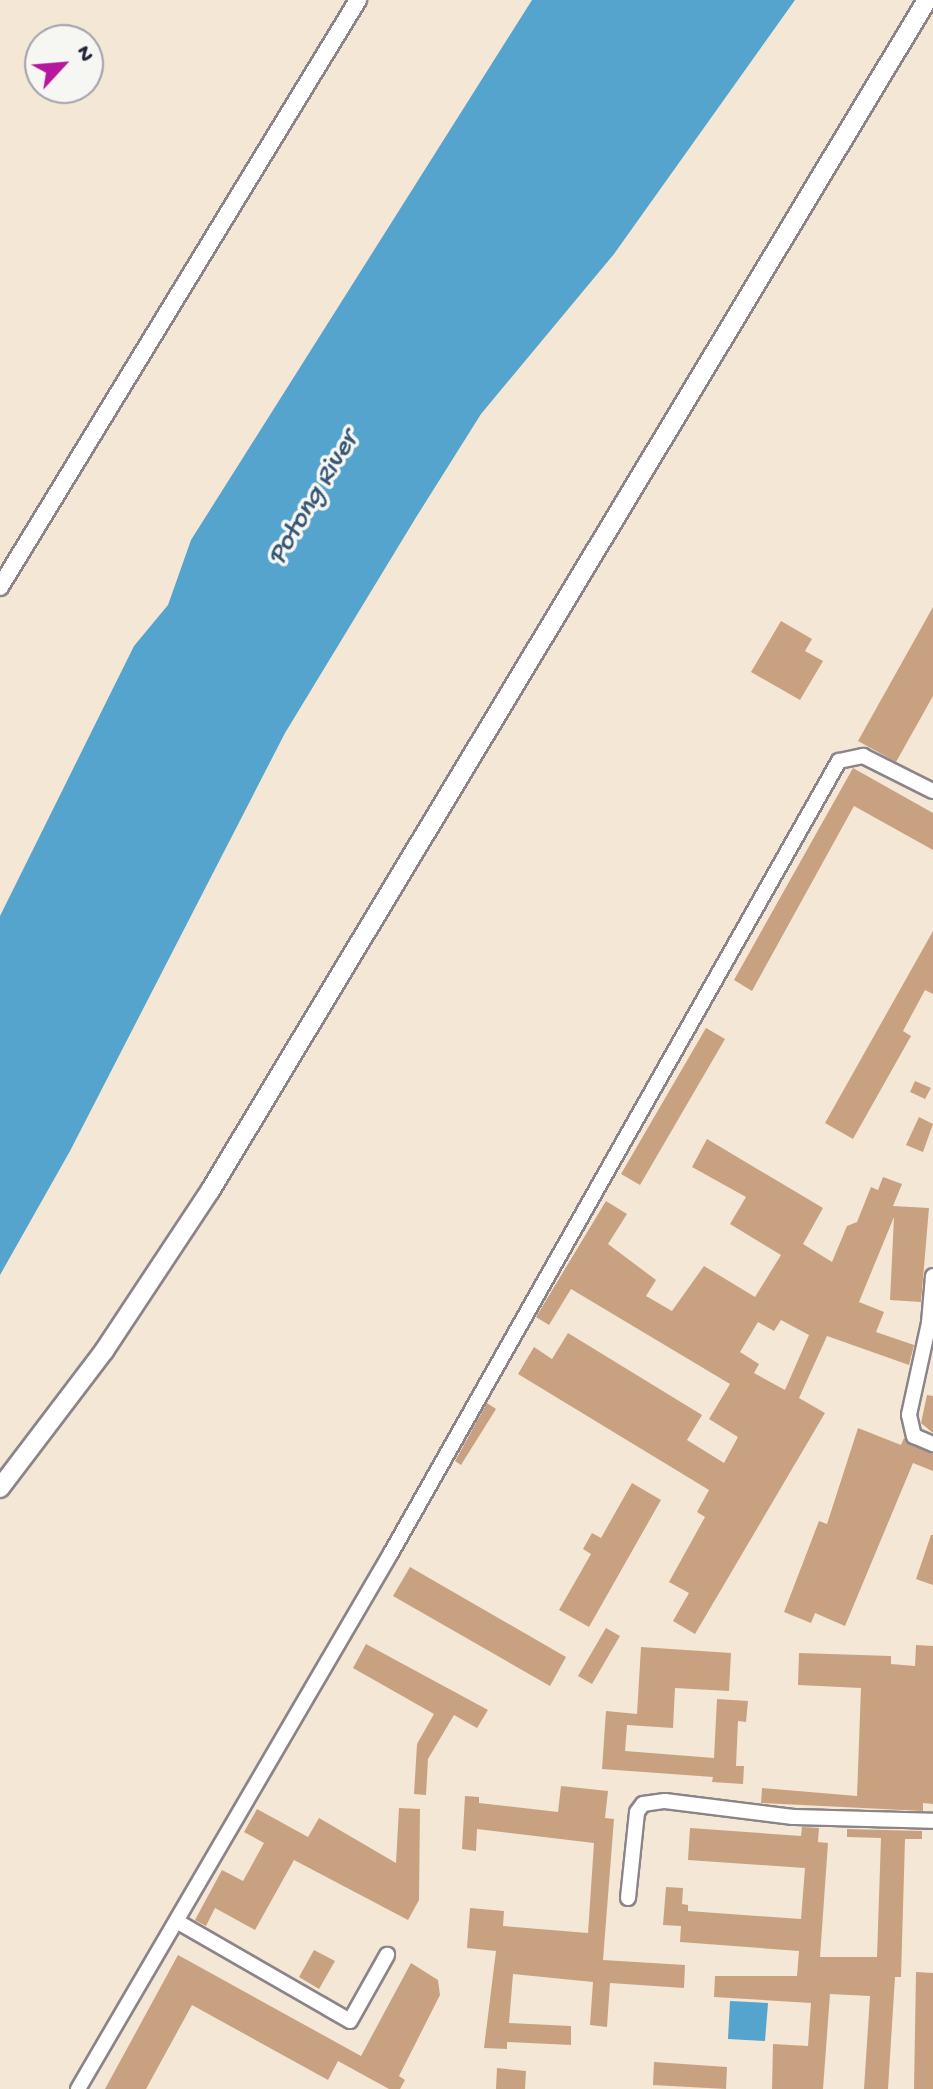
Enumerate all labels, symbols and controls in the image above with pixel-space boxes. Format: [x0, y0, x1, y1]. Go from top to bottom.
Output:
north arrow [24, 24, 104, 104]
text: N [69, 42, 99, 67]
water label: Potong River [261, 426, 367, 572]

